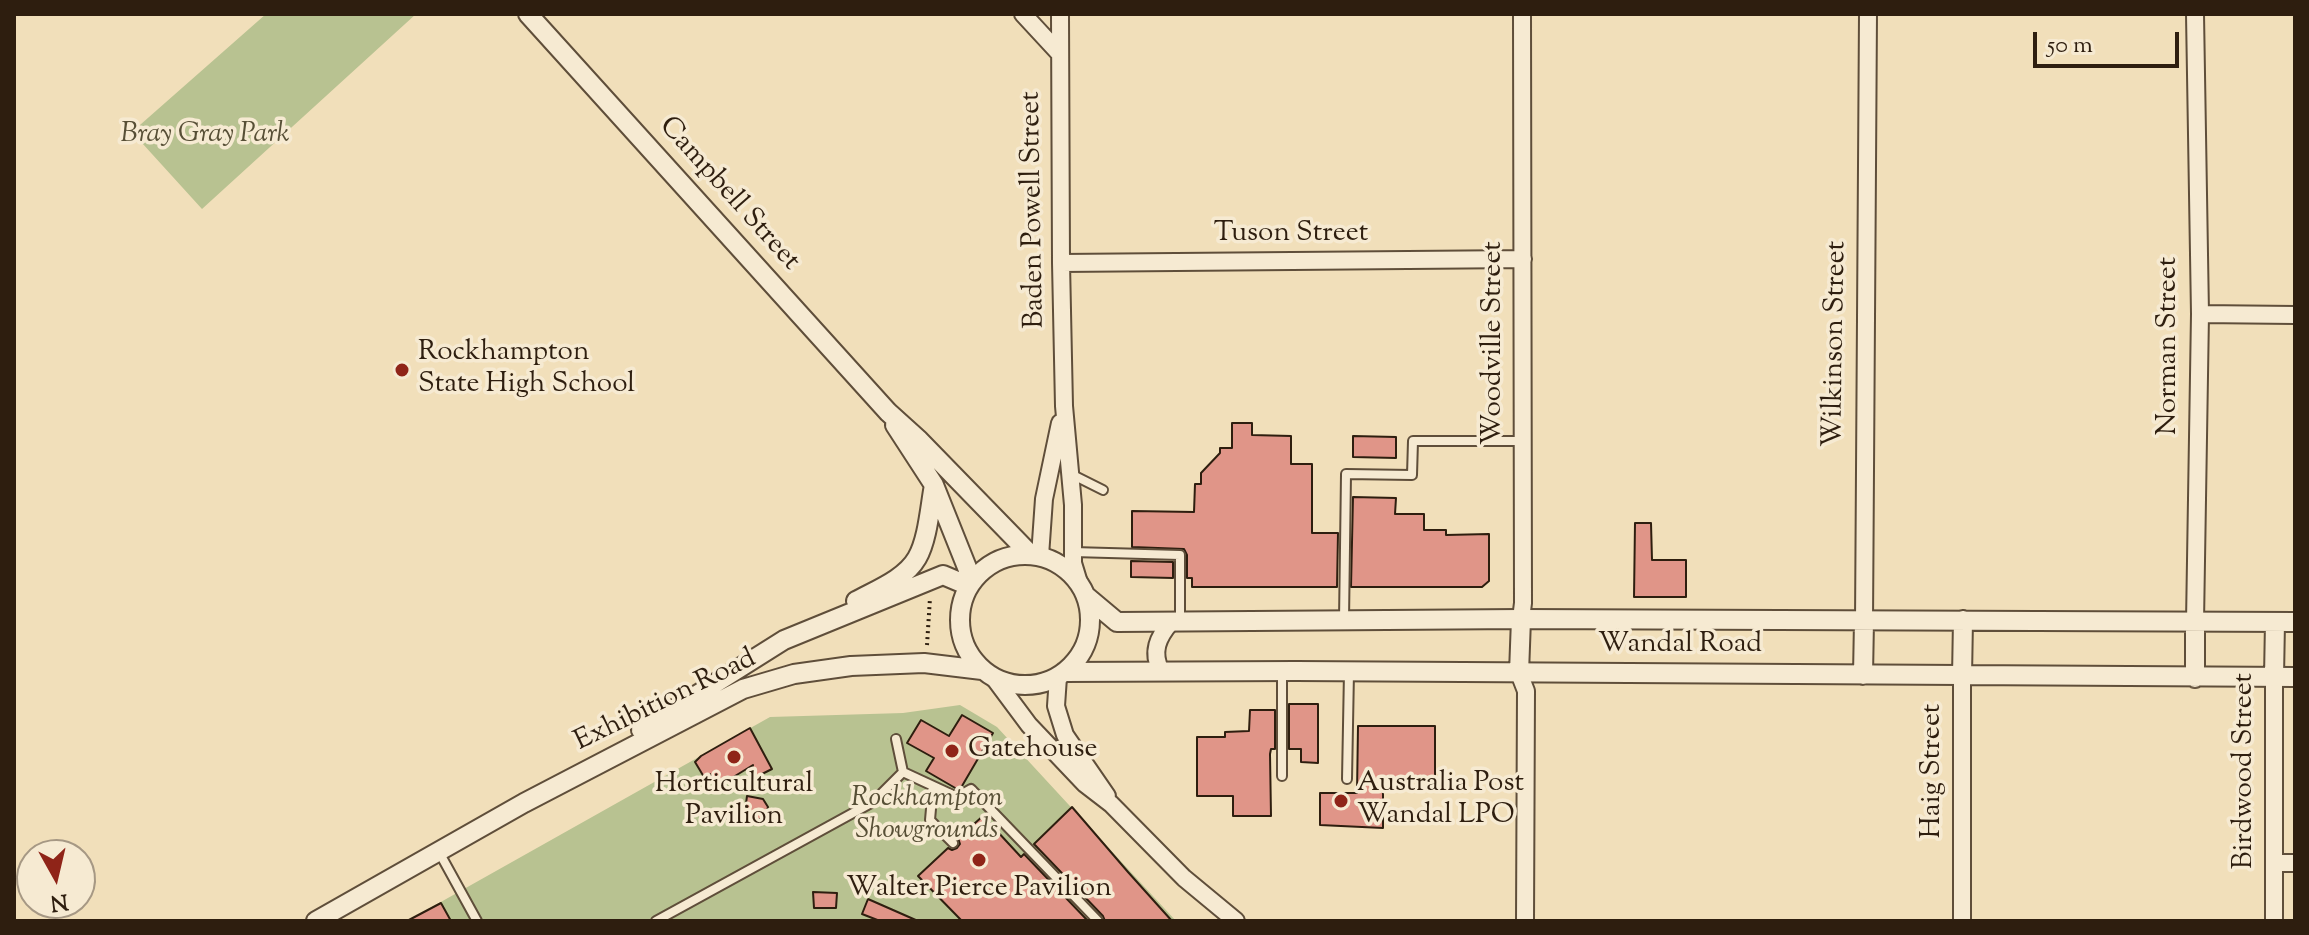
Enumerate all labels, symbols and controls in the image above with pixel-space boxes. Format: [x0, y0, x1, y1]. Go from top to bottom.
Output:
scale bar [2037, 16, 2183, 66]
text: 50 m [2047, 29, 2093, 63]
street label: Baden Powell Street [1016, 91, 1054, 329]
street label: Campbell Street [650, 111, 806, 279]
park label: Bray Gray Park [121, 119, 289, 153]
street label: Tuson Street [1214, 218, 1368, 252]
street label: Woodville Street [1478, 241, 1512, 445]
street label: Wilkinson Street [1818, 241, 1856, 447]
street label: Norman Street [2153, 257, 2187, 435]
place label: Rockhampton State High School [418, 337, 635, 403]
marker: Rockhampton State High School [393, 361, 411, 379]
street label: Wandal Road [1598, 629, 1762, 663]
street label: Exhibition Road [570, 644, 762, 760]
street label: Birdwood Street [2229, 673, 2263, 869]
street label: Haig Street [1917, 704, 1951, 838]
place label: Gatehouse [968, 734, 1098, 768]
marker: Gatehouse [943, 742, 961, 760]
marker: Horticultural Pavilion [725, 748, 743, 766]
place label: Australia Post Wandal LPO [1357, 768, 1524, 834]
place label: Horticultural Pavilion [655, 769, 813, 835]
park label: Rockhampton Showgrounds [851, 783, 1003, 849]
marker: Australia Post Wandal LPO [1332, 792, 1350, 810]
north arrow [16, 839, 96, 919]
marker: Walter Pierce Pavilion [970, 851, 988, 869]
place label: Walter Pierce Pavilion [846, 873, 1112, 907]
text: N [48, 884, 70, 918]

